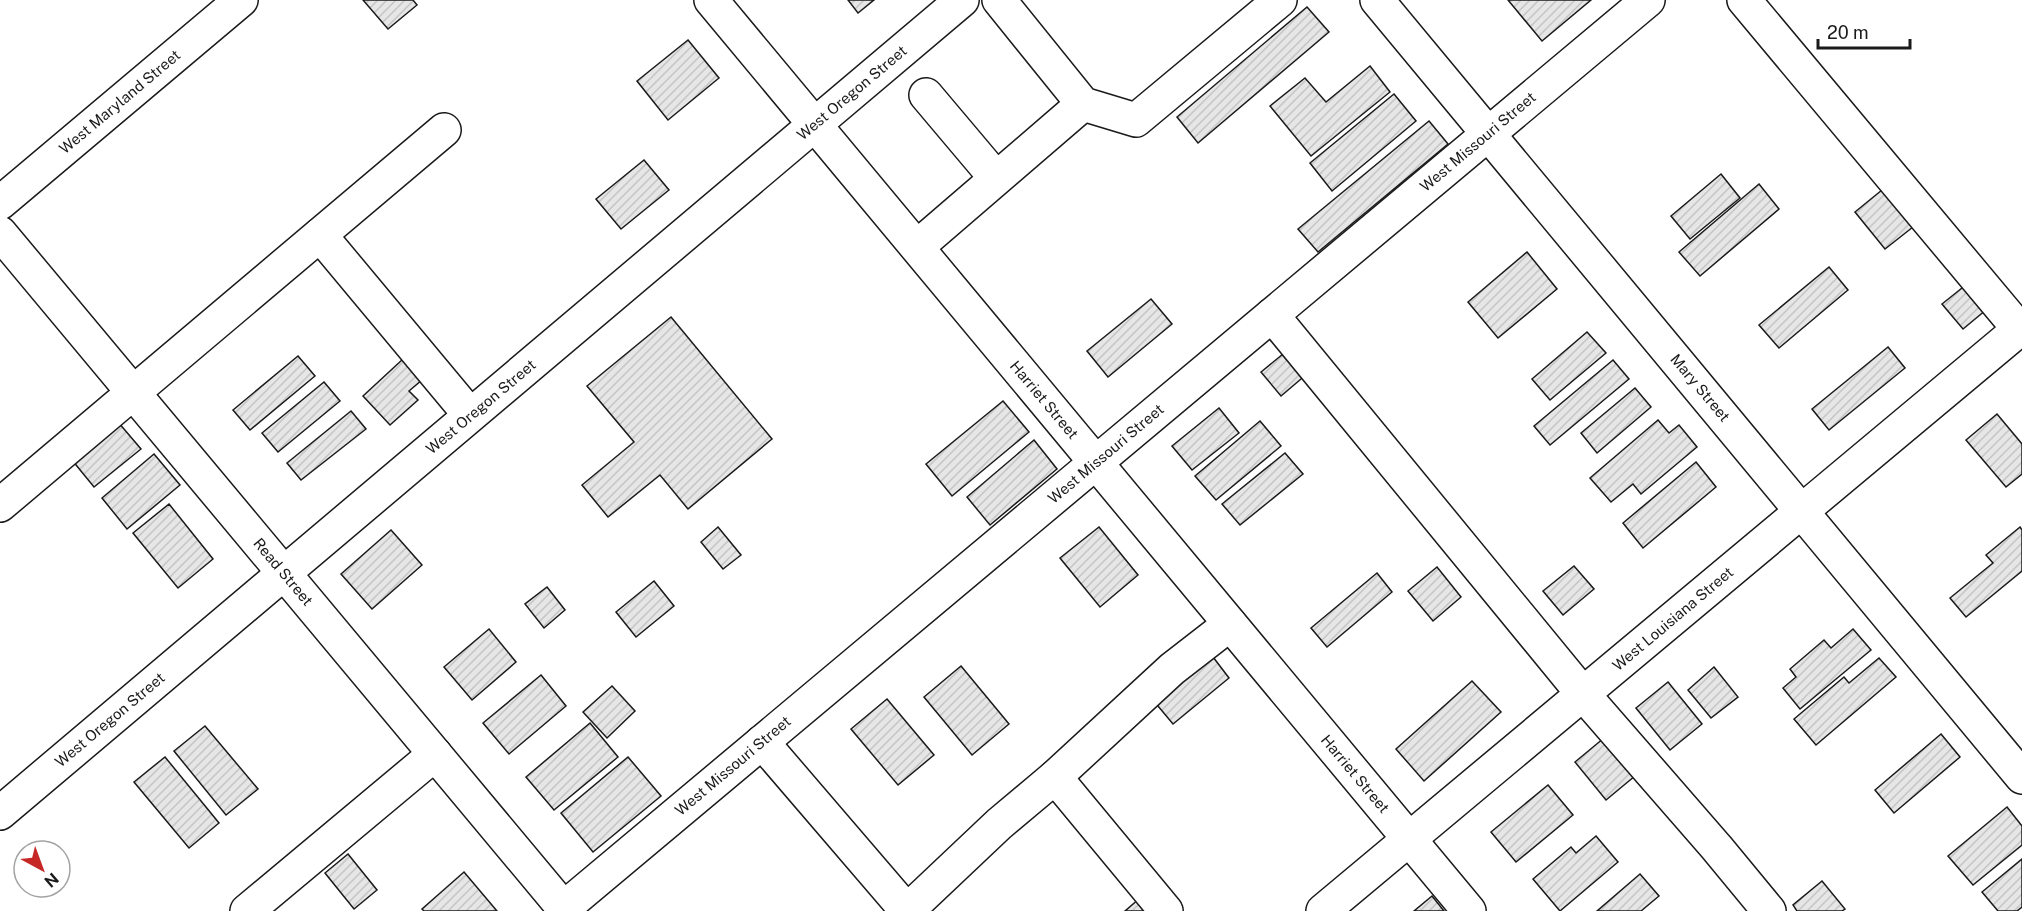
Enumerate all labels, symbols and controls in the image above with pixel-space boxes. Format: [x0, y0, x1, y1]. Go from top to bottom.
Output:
scale bar [1818, 12, 1910, 50]
text: 20 m [1827, 22, 1869, 43]
street label: West Oregon Street [793, 42, 910, 143]
street label: West Maryland Street [56, 46, 184, 157]
street label: West Missouri Street [1417, 88, 1539, 195]
street label: Mary Street [1667, 350, 1734, 425]
street label: West Oregon Street [422, 356, 539, 457]
street label: Harriet Street [1007, 357, 1082, 442]
street label: West Missouri Street [1045, 400, 1167, 507]
street label: Read Street [250, 534, 317, 609]
street label: West Louisiana Street [1609, 563, 1737, 674]
street label: West Oregon Street [51, 669, 168, 770]
street label: West Missouri Street [672, 712, 794, 819]
street label: Harriet Street [1318, 731, 1393, 816]
north arrow [12, 839, 72, 899]
text: N [41, 869, 62, 891]

